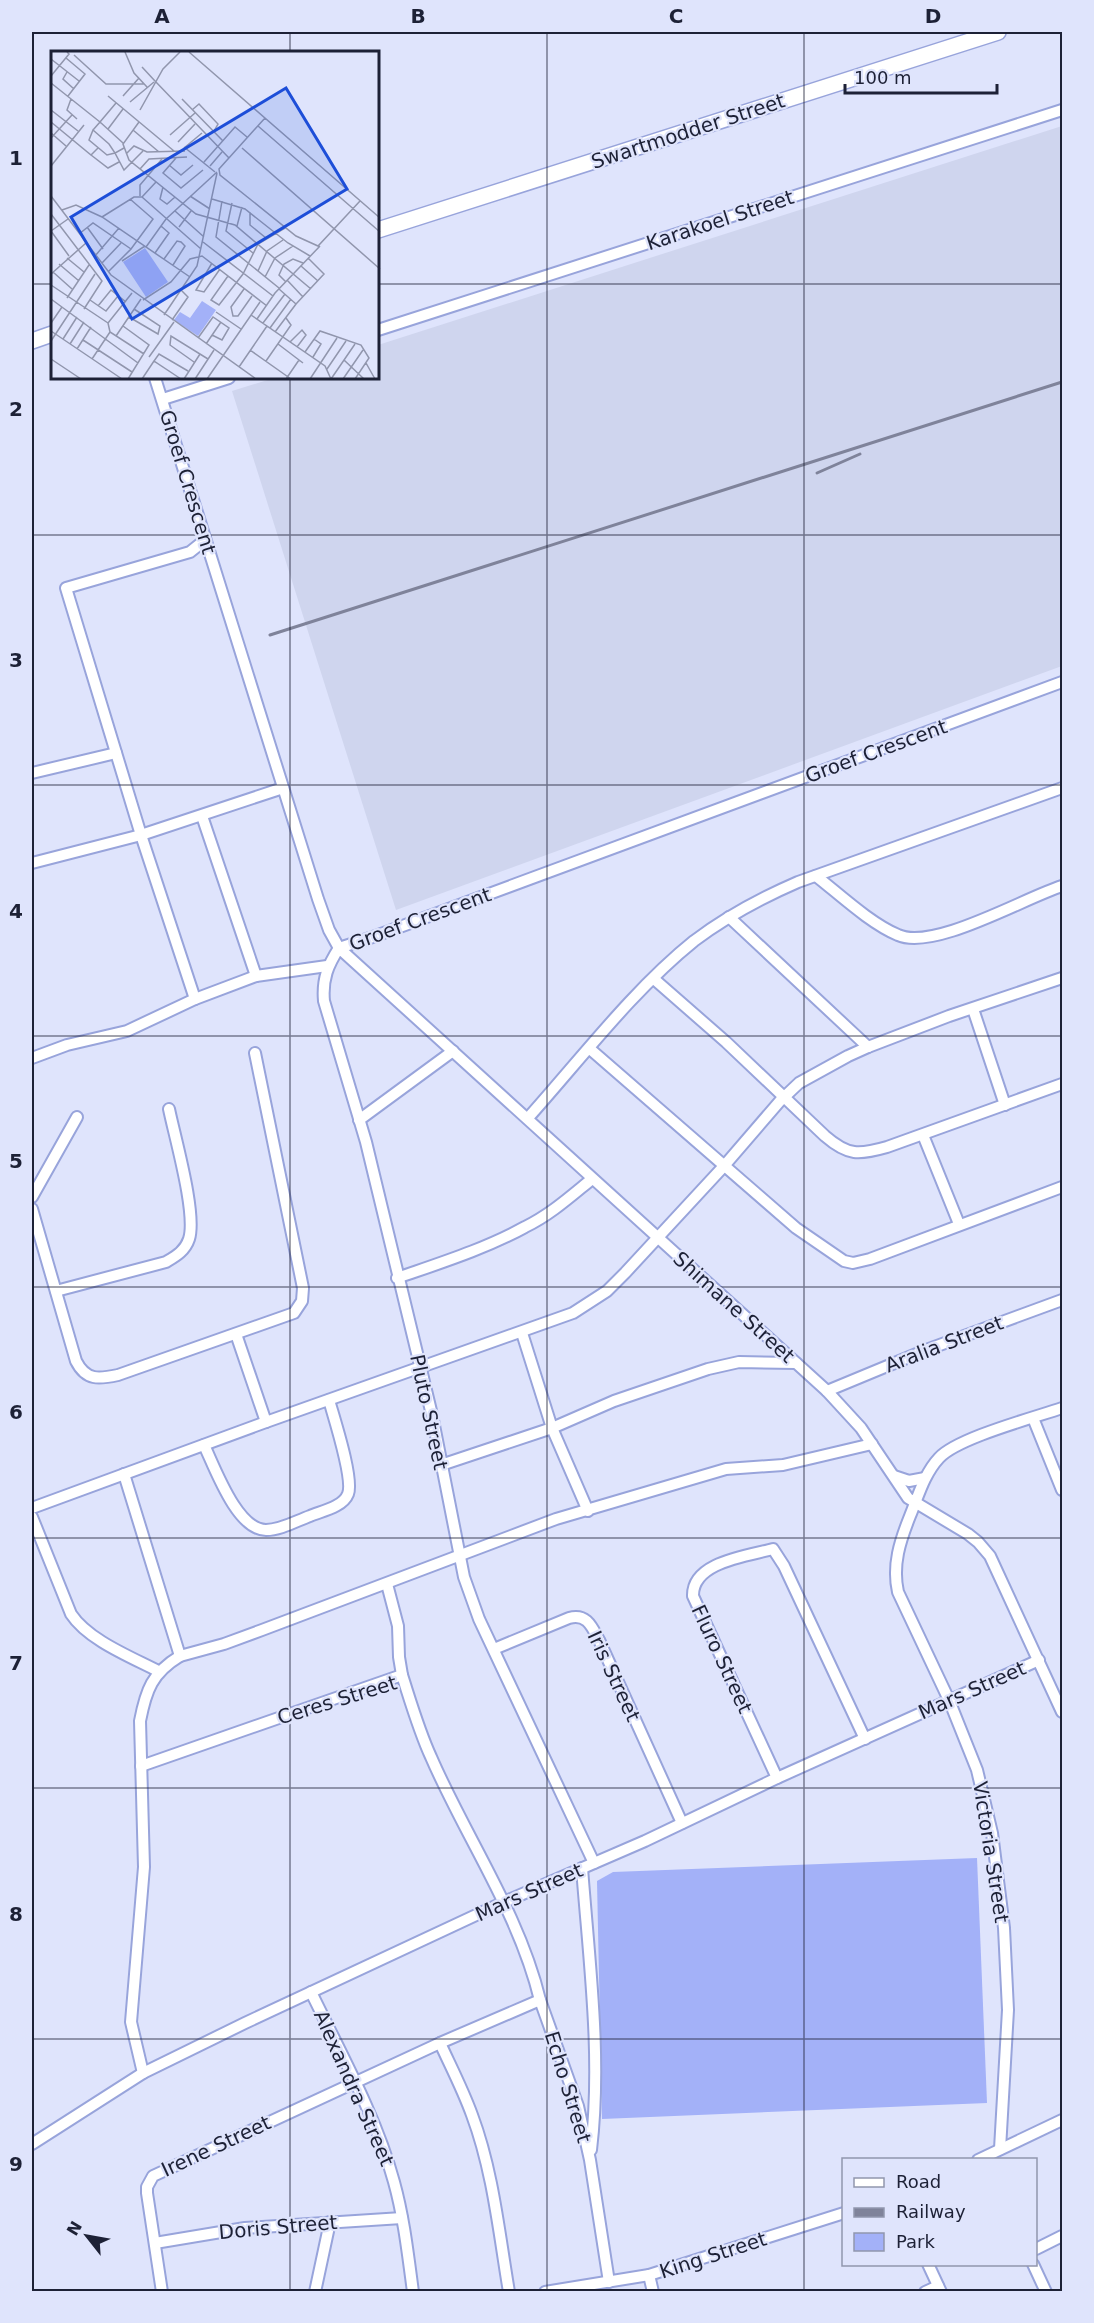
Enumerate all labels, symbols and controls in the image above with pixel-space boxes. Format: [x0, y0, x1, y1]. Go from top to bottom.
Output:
text: A [154, 4, 170, 28]
text: B [410, 4, 426, 28]
text: C [669, 4, 683, 28]
text: D [925, 4, 941, 28]
inset map [51, 51, 380, 380]
scale bar [845, 57, 996, 95]
text: 100 m [854, 67, 912, 88]
street label: Swartmodder Street [588, 88, 788, 174]
text: 1 [9, 146, 23, 170]
street label: Karakoel Street [643, 185, 797, 255]
text: 2 [9, 397, 23, 421]
street label: Groef Crescent [155, 407, 221, 557]
text: 3 [9, 648, 23, 672]
street label: Groef Crescent [802, 714, 950, 788]
street label: Groef Crescent [346, 882, 494, 956]
text: 4 [9, 899, 23, 923]
text: 5 [9, 1149, 23, 1173]
street label: Shimane Street [668, 1246, 800, 1368]
street label: Aralia Street [882, 1310, 1007, 1378]
street label: Pluto Street [405, 1352, 453, 1472]
text: 6 [9, 1400, 23, 1424]
street label: Fluro Street [686, 1601, 758, 1717]
street label: Iris Street [583, 1627, 645, 1725]
text: 7 [9, 1651, 23, 1675]
street label: Mars Street [914, 1656, 1030, 1724]
street label: Ceres Street [274, 1670, 400, 1730]
street label: Victoria Street [968, 1779, 1014, 1925]
street label: Mars Street [471, 1858, 587, 1926]
text: 8 [9, 1902, 23, 1926]
street label: Alexandra Street [309, 2006, 399, 2170]
street label: Echo Street [540, 2028, 596, 2146]
street label: Irene Street [157, 2110, 275, 2182]
text: 9 [9, 2152, 23, 2176]
legend [842, 2158, 1037, 2266]
text: Road [896, 2171, 941, 2192]
text: Railway [896, 2201, 966, 2222]
north arrow [57, 2206, 117, 2266]
street label: Doris Street [218, 2210, 338, 2244]
text: N [63, 2218, 86, 2239]
street label: King Street [656, 2226, 770, 2284]
text: Park [896, 2231, 935, 2252]

